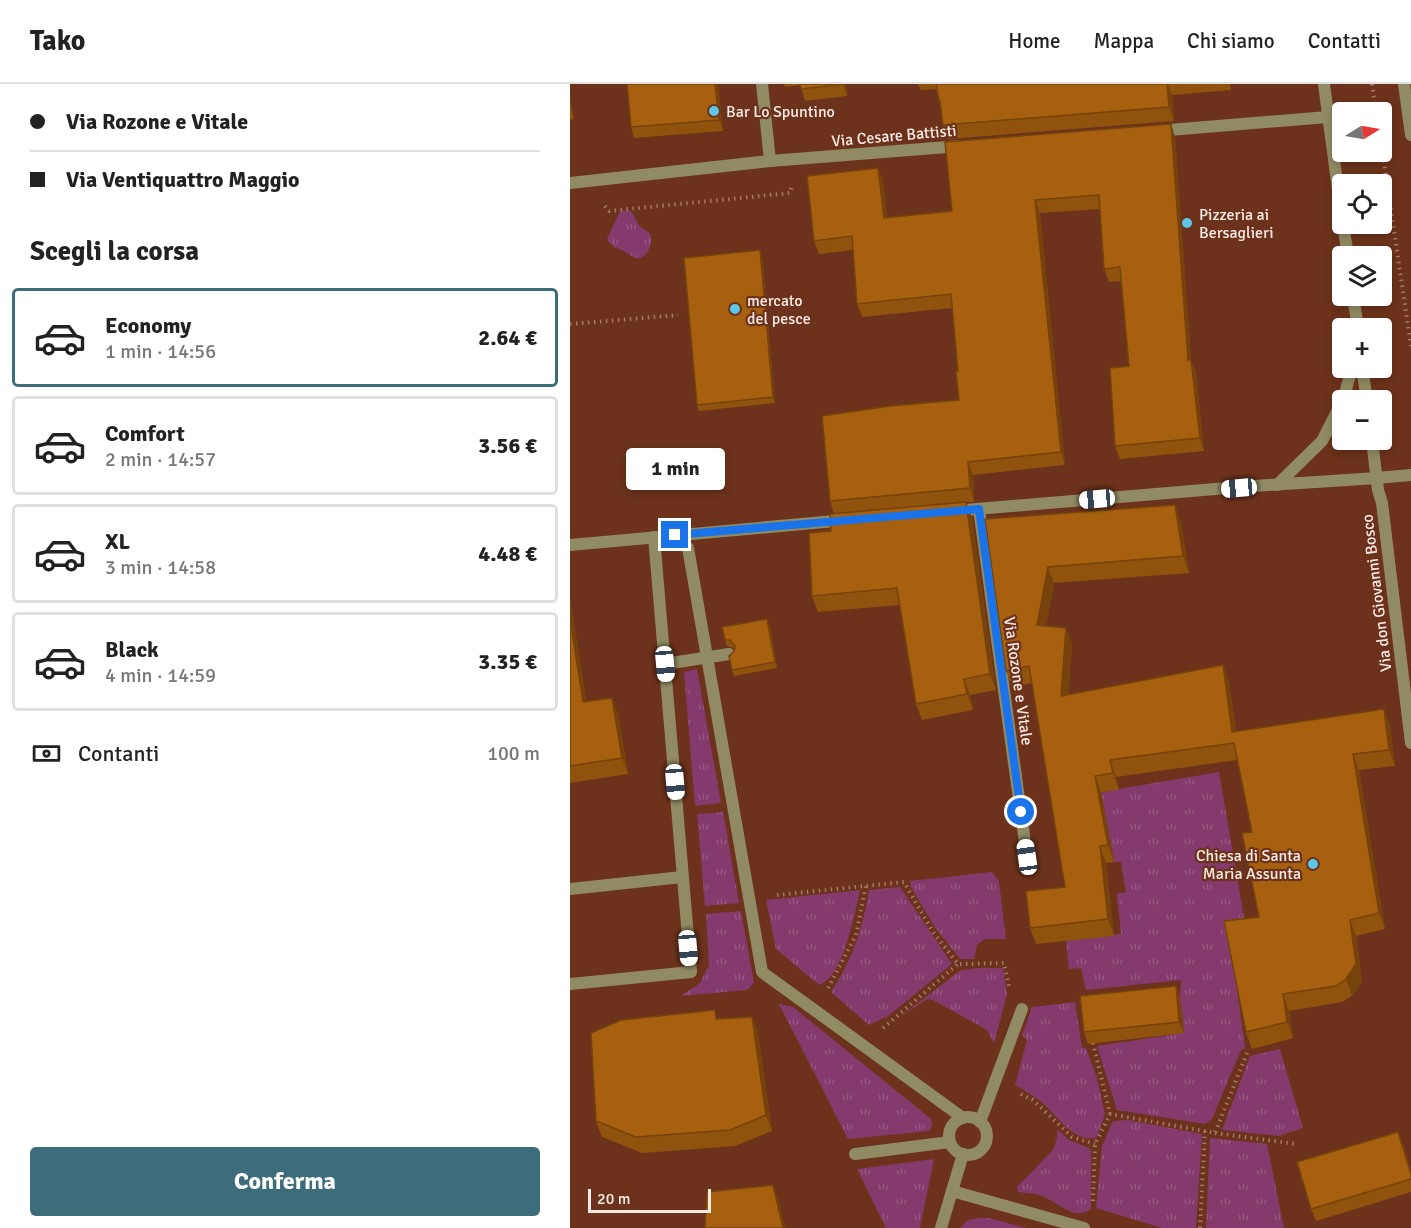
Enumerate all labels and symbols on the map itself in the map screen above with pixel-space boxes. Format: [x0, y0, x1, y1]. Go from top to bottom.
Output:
place label: Bar Lo Spuntino [726, 102, 835, 122]
north arrow [1332, 102, 1392, 162]
marker: Bar Lo Spuntino [707, 104, 721, 118]
street label: Via Cesare Battisti [831, 121, 957, 151]
place label: Pizzeria ai Bersaglieri [1199, 205, 1274, 243]
marker: Pizzeria ai Bersaglieri [1180, 216, 1194, 230]
place label: mercato del pesce [747, 291, 811, 329]
marker: mercato del pesce [728, 302, 742, 316]
callout: 1 min [626, 448, 724, 490]
car [1220, 477, 1258, 499]
car [1078, 488, 1116, 510]
street label: Via don Giovanni Bosco [1357, 513, 1397, 673]
route end [661, 521, 688, 548]
street label: Via Rozone e Vitale [999, 616, 1037, 747]
car [654, 645, 676, 683]
car [664, 763, 686, 801]
route start [1007, 798, 1034, 825]
car [1016, 838, 1038, 876]
place label: Chiesa di Santa Maria Assunta [1196, 846, 1301, 884]
marker: Chiesa di Santa Maria Assunta [1306, 857, 1320, 871]
car [677, 929, 699, 967]
scale bar [588, 1186, 711, 1214]

